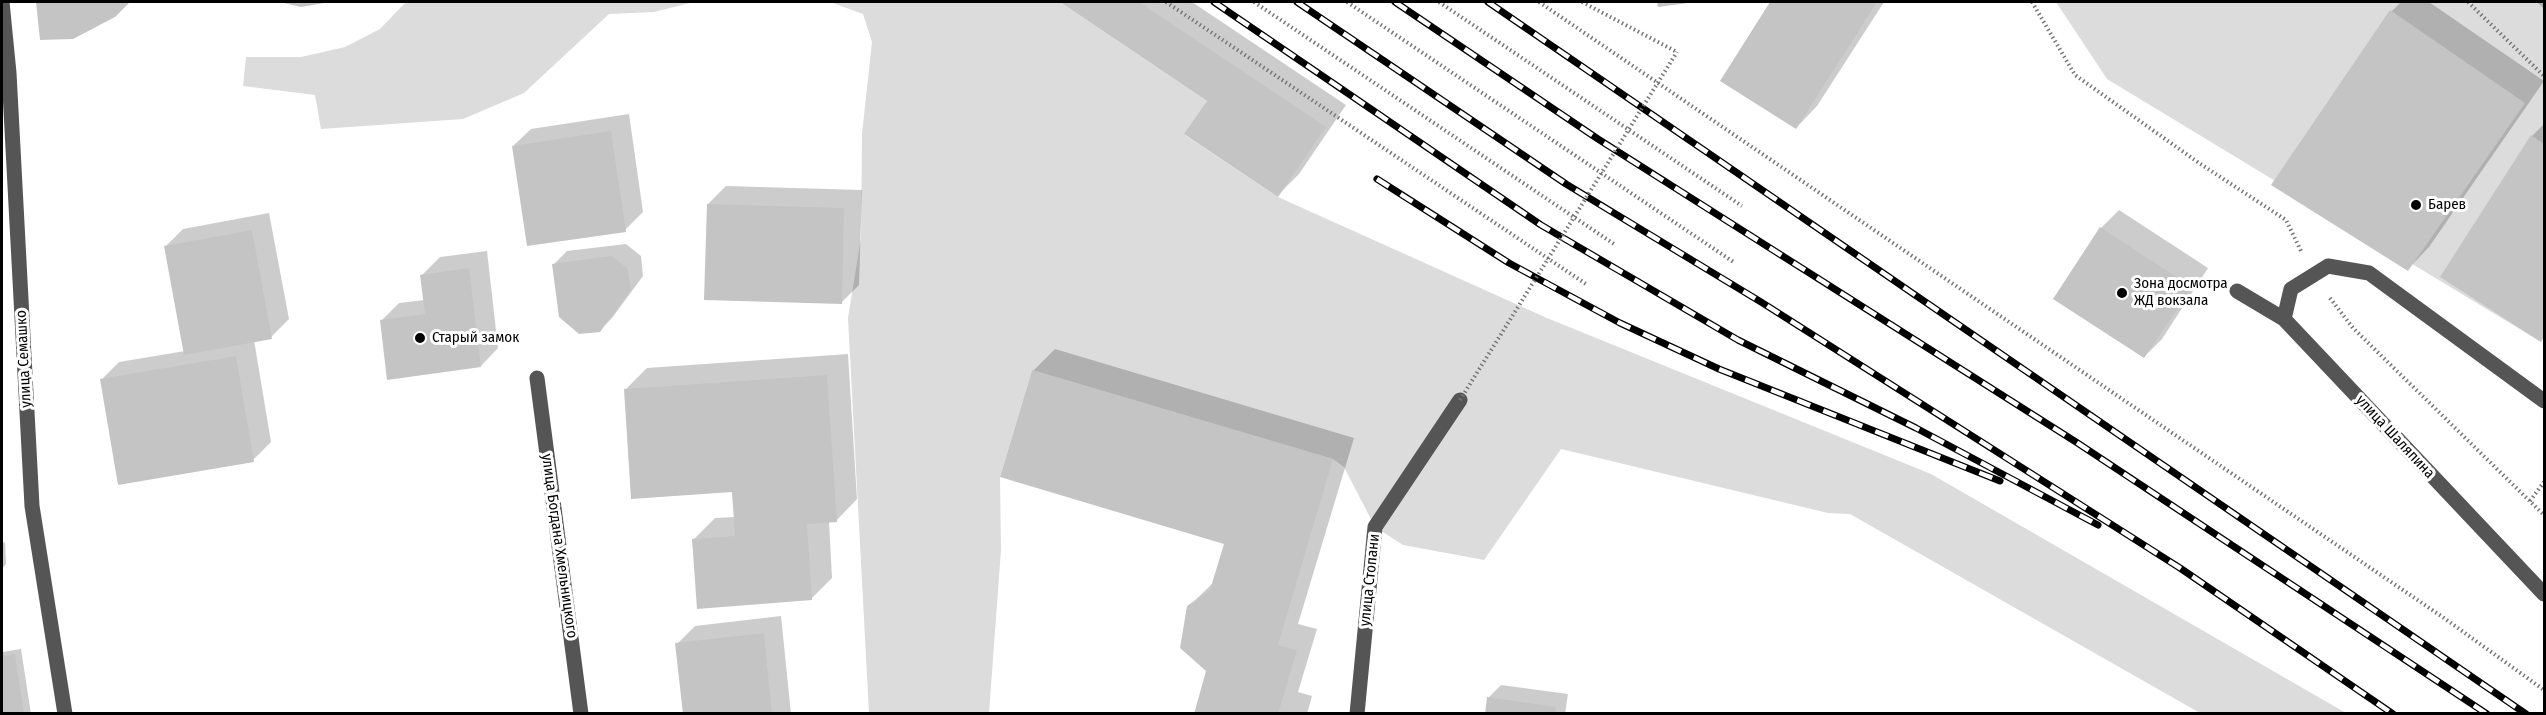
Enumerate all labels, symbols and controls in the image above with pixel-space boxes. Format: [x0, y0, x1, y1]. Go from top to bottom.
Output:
place label: Барев [2428, 196, 2466, 214]
marker: Барев [2409, 198, 2423, 212]
place label: Зона досмотра ЖД вокзала [2134, 275, 2228, 310]
marker: Зона досмотра ЖД вокзала [2115, 286, 2129, 300]
street label: улица Семашко [12, 310, 36, 408]
place label: Старый замок [432, 329, 519, 347]
marker: Старый замок [413, 331, 427, 345]
street label: улица Шаляпина [2352, 392, 2438, 482]
street label: улица Богдана Хмельницкого [537, 453, 581, 639]
street label: улица Стопани [1356, 533, 1384, 627]

